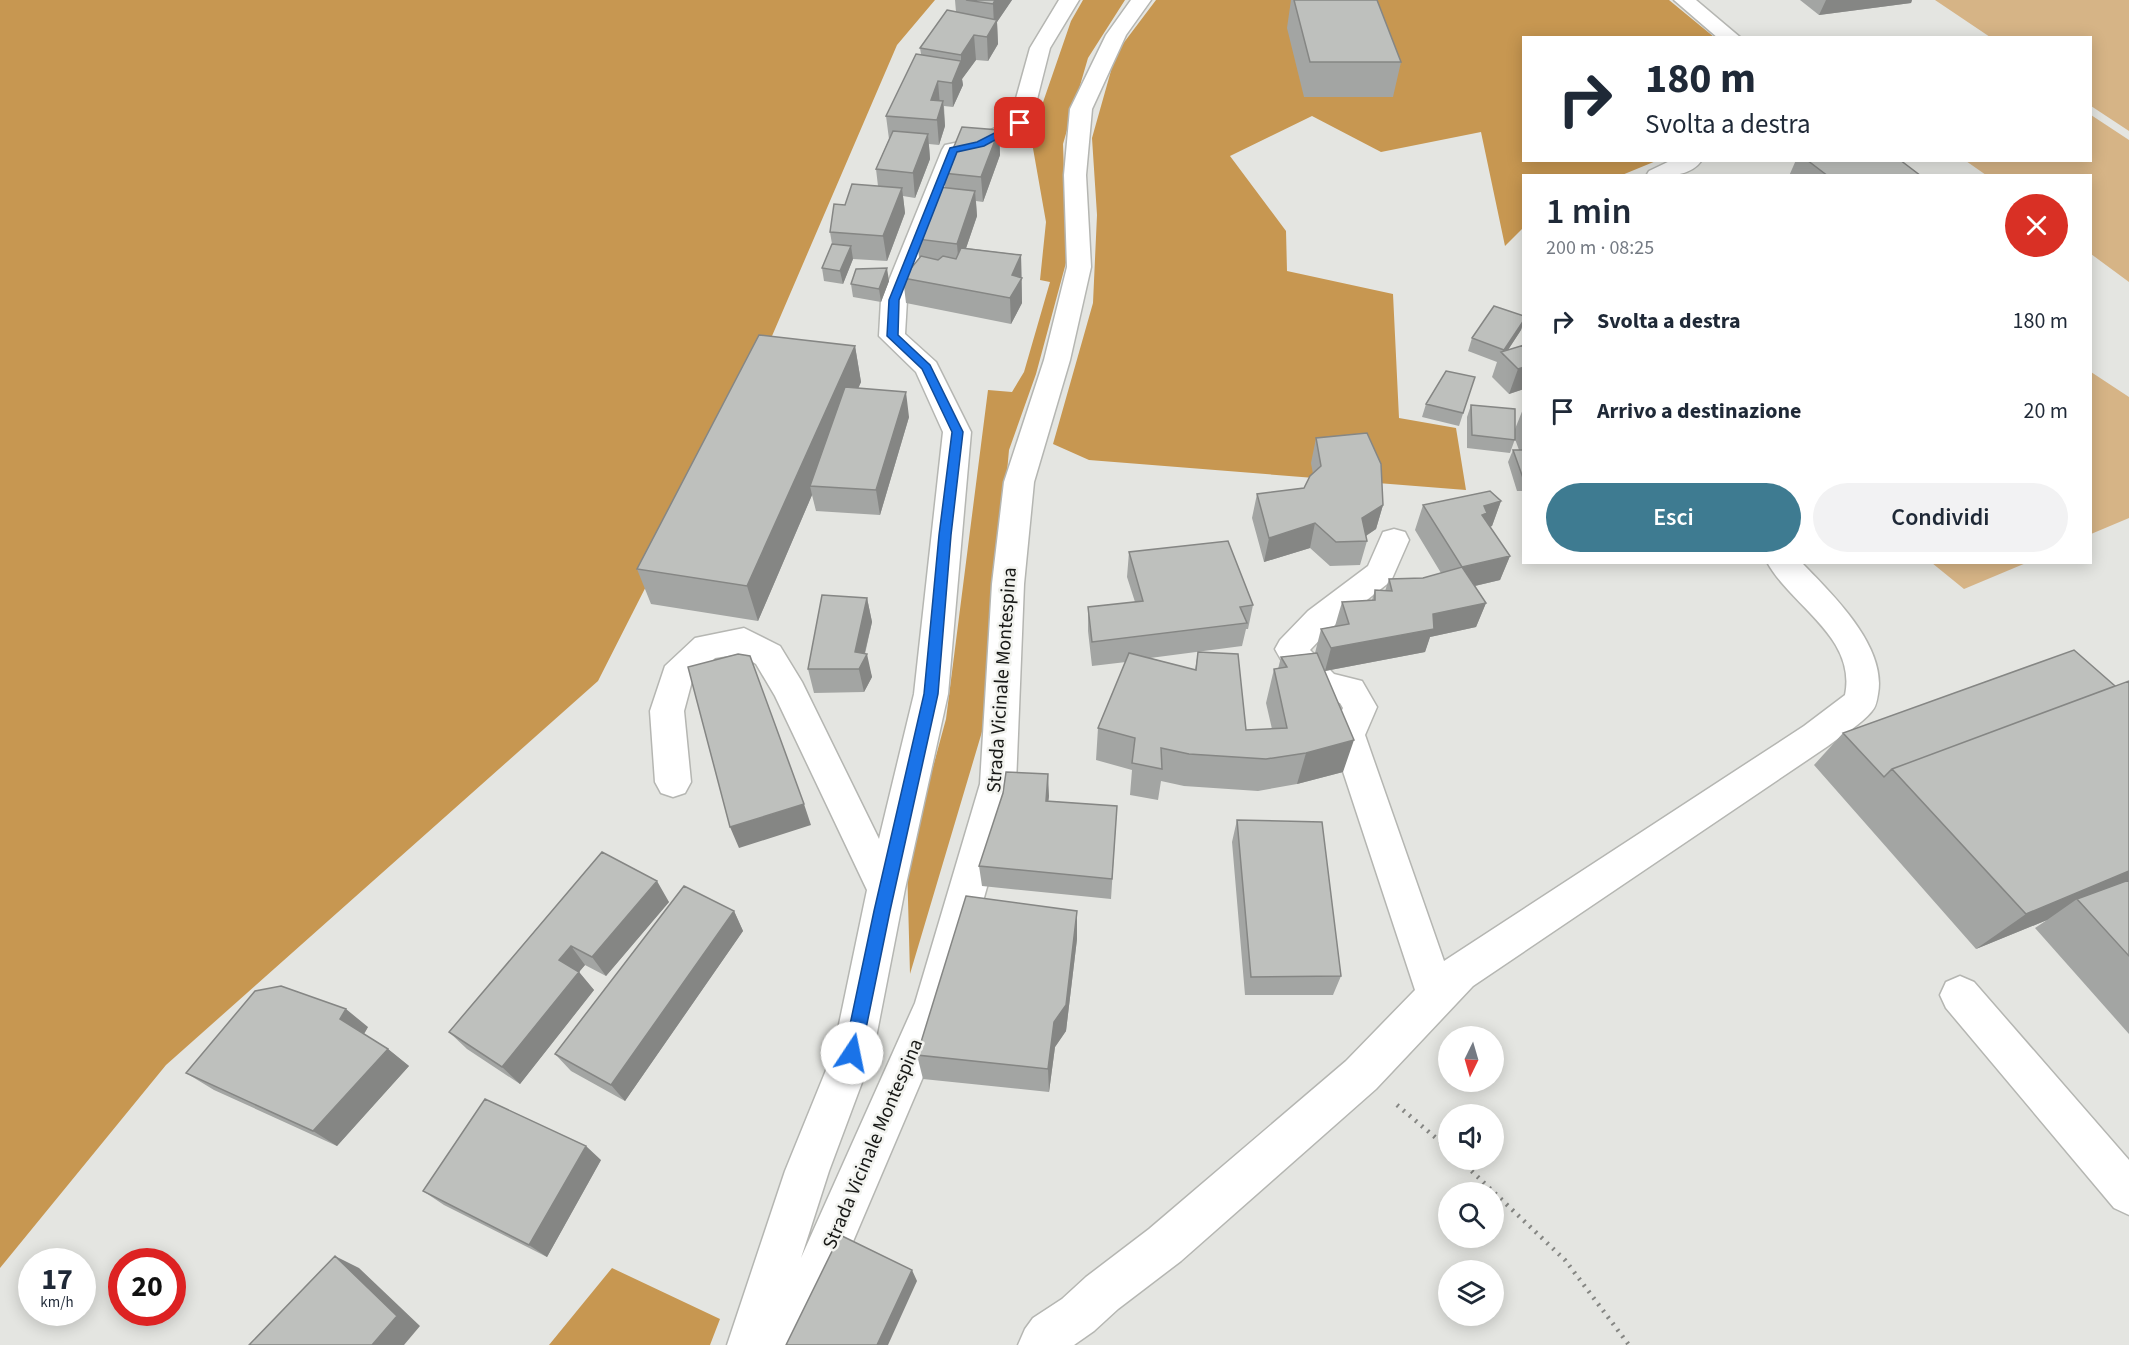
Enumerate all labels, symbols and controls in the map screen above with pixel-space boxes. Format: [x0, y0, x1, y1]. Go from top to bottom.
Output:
text: 180 m [1645, 49, 1756, 109]
icon: right [1546, 60, 1624, 138]
pin [994, 97, 1045, 148]
text: Svolta a destra [1645, 105, 1811, 144]
icon: arrive [1003, 106, 1036, 139]
text: 1 min [1546, 186, 1632, 237]
button: close [2005, 194, 2068, 257]
text: 200 m · 08:25 [1546, 234, 1654, 262]
icon: right [1546, 305, 1579, 338]
text: Svolta a destra [1597, 305, 1741, 337]
text: 180 m [2013, 305, 2068, 337]
icon: arrive [1546, 395, 1579, 428]
text: Arrivo a destinazione [1597, 395, 1802, 427]
text: 20 m [2023, 395, 2068, 427]
button: Esci [1546, 483, 1801, 552]
button: Condividi [1813, 483, 2068, 552]
street label: Strada Vicinale Montespina [980, 566, 1024, 794]
position arrow [820, 1021, 884, 1085]
north arrow [1438, 1026, 1504, 1092]
map controls [1438, 1026, 1504, 1326]
street label: Strada Vicinale Montespina [816, 1034, 930, 1254]
button: sound [1438, 1104, 1504, 1170]
button: search [1438, 1182, 1504, 1248]
speed limit sign: 20 [108, 1248, 186, 1326]
text: 17 [41, 1258, 73, 1301]
button: layers [1438, 1260, 1504, 1326]
text: km/h [40, 1292, 74, 1313]

